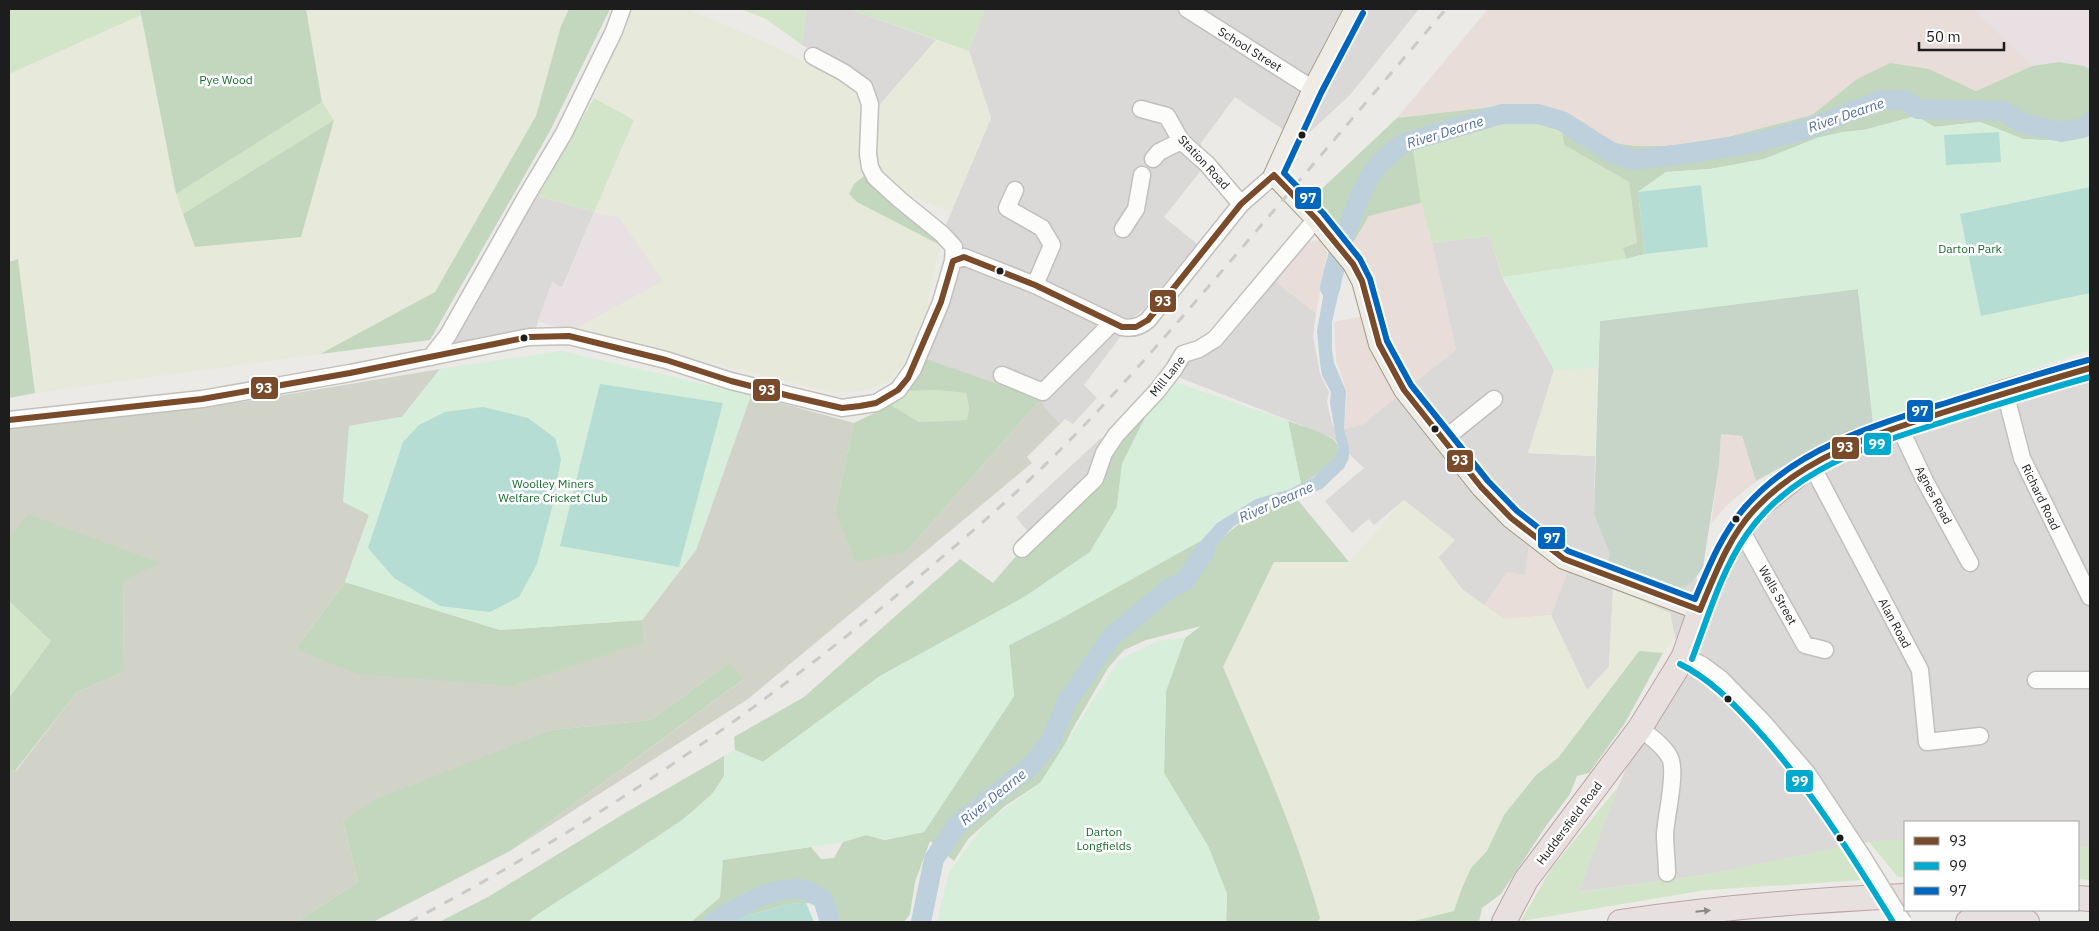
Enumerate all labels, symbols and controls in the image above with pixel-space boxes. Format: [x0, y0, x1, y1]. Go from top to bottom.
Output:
scale bar [1919, 20, 2004, 52]
street label: School Street [1215, 23, 1285, 75]
text: 50 m [1926, 27, 1961, 46]
park label: Pye Wood [199, 72, 253, 87]
water label: River Dearne [1806, 94, 1886, 136]
water label: River Dearne [1404, 112, 1486, 152]
unlabelled marker [1297, 130, 1307, 140]
street label: Station Road [1175, 132, 1233, 192]
line badge: 97 [1294, 186, 1322, 210]
text: 97 [1300, 189, 1316, 207]
park label: Darton Park [1938, 241, 2003, 256]
unlabelled marker [995, 266, 1005, 276]
line badge: 93 [1149, 289, 1177, 313]
text: 93 [1155, 292, 1171, 310]
unlabelled marker [519, 333, 529, 343]
street label: Mill Lane [1146, 352, 1188, 399]
line badge: 93 [250, 376, 279, 400]
line badge: 93 [752, 378, 781, 402]
text: 93 [256, 379, 272, 397]
text: 93 [759, 381, 775, 399]
line badge: 97 [1906, 399, 1934, 423]
text: 97 [1912, 402, 1928, 420]
unlabelled marker [1430, 424, 1440, 434]
line badge: 99 [1863, 432, 1892, 456]
text: 99 [1869, 435, 1885, 453]
line badge: 93 [1831, 436, 1860, 460]
text: 93 [1837, 438, 1853, 456]
line badge: 93 [1446, 449, 1474, 473]
text: 93 [1452, 451, 1468, 469]
street label: Richard Road [2019, 462, 2063, 532]
street label: Agnes Road [1912, 463, 1956, 527]
park label: Woolley Miners Welfare Cricket Club [498, 476, 608, 505]
water label: River Dearne [1236, 478, 1316, 526]
unlabelled marker [1731, 514, 1741, 524]
line badge: 97 [1537, 526, 1566, 550]
text: 97 [1544, 529, 1560, 547]
street label: Wells Street [1756, 563, 1800, 627]
street label: Alan Road [1876, 595, 1914, 651]
unlabelled marker [1723, 694, 1733, 704]
water label: River Dearne [957, 765, 1029, 829]
line badge: 99 [1785, 769, 1814, 793]
text: 99 [1792, 772, 1808, 790]
street label: Huddersfield Road [1533, 779, 1605, 867]
legend [1904, 821, 2079, 911]
park label: Darton Longfields [1076, 824, 1132, 853]
text: 93 [1949, 831, 1967, 850]
unlabelled marker [1835, 833, 1845, 843]
text: 99 [1949, 856, 1967, 875]
text: 97 [1949, 881, 1967, 900]
one-way arrow [1696, 906, 1712, 914]

